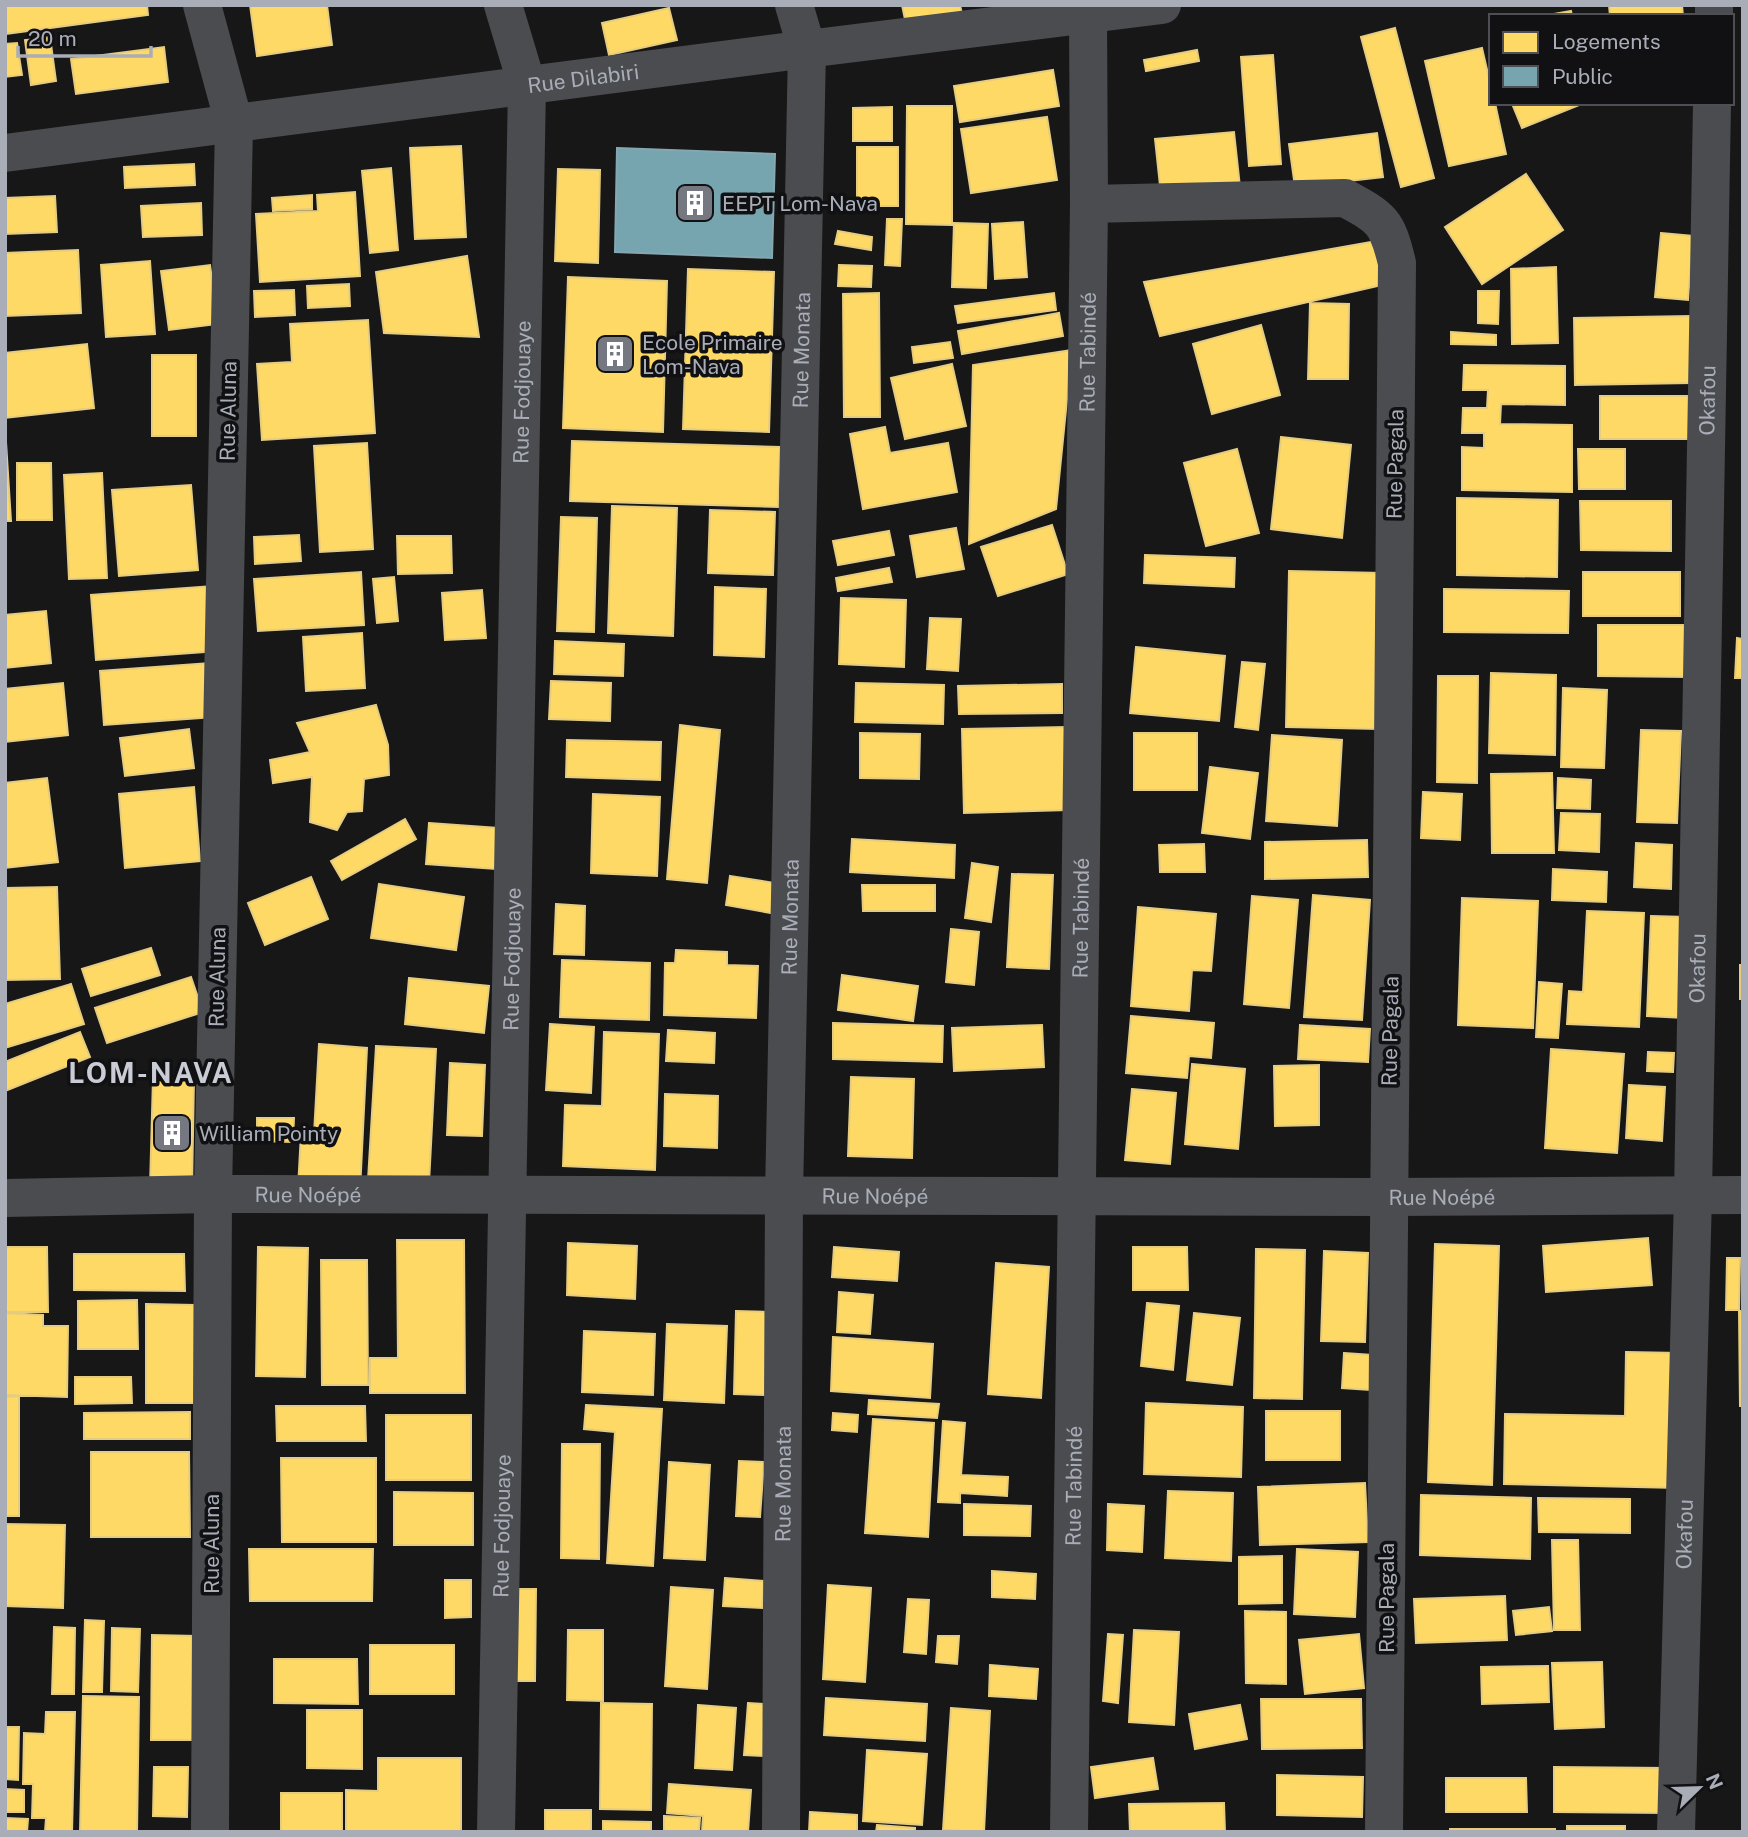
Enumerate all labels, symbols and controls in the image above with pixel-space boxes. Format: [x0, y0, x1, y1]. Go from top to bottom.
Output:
scale bar [18, 14, 150, 58]
legend [1489, 14, 1734, 105]
text: 20 m [28, 26, 77, 51]
text: Logements [1552, 29, 1661, 54]
street label: Rue Dilabiri [526, 58, 640, 98]
text: Public [1552, 64, 1613, 89]
building icon: EEPT Lom-Nava [674, 182, 716, 224]
place label: EEPT Lom-Nava [722, 191, 878, 216]
street label: Rue Monata [787, 292, 815, 409]
street label: Rue Tabindé [1074, 292, 1100, 412]
street label: Rue Fodjouaye [508, 320, 535, 464]
place label: Ecole Primaire Lom-Nava [642, 330, 783, 379]
building icon: Ecole Primaire Lom-Nava [594, 333, 636, 375]
street label: Rue Aluna [215, 361, 241, 461]
street label: Okafou [1694, 365, 1720, 436]
street label: Rue Pagala [1382, 409, 1408, 519]
street label: Rue Tabindé [1067, 858, 1093, 978]
street label: Rue Monata [776, 859, 803, 976]
street label: Rue Fodjouaye [498, 887, 525, 1031]
street label: Rue Aluna [204, 927, 230, 1027]
street label: Okafou [1684, 933, 1710, 1004]
street label: Rue Pagala [1377, 976, 1403, 1086]
district label: LOM-NAVA [68, 1056, 234, 1089]
building icon: William Pointy [151, 1112, 193, 1154]
place label: William Pointy [199, 1121, 338, 1146]
street label: Rue Noépé [254, 1182, 362, 1207]
street label: Rue Noépé [821, 1183, 929, 1208]
street label: Rue Noépé [1388, 1184, 1496, 1209]
street label: Rue Monata [770, 1426, 795, 1542]
street label: Rue Tabindé [1060, 1426, 1086, 1546]
street label: Rue Fodjouaye [488, 1454, 515, 1598]
street label: Rue Aluna [199, 1494, 224, 1594]
street label: Okafou [1671, 1499, 1697, 1570]
street label: Rue Pagala [1374, 1543, 1399, 1653]
north arrow [1664, 1753, 1734, 1823]
text: N [1702, 1770, 1728, 1792]

